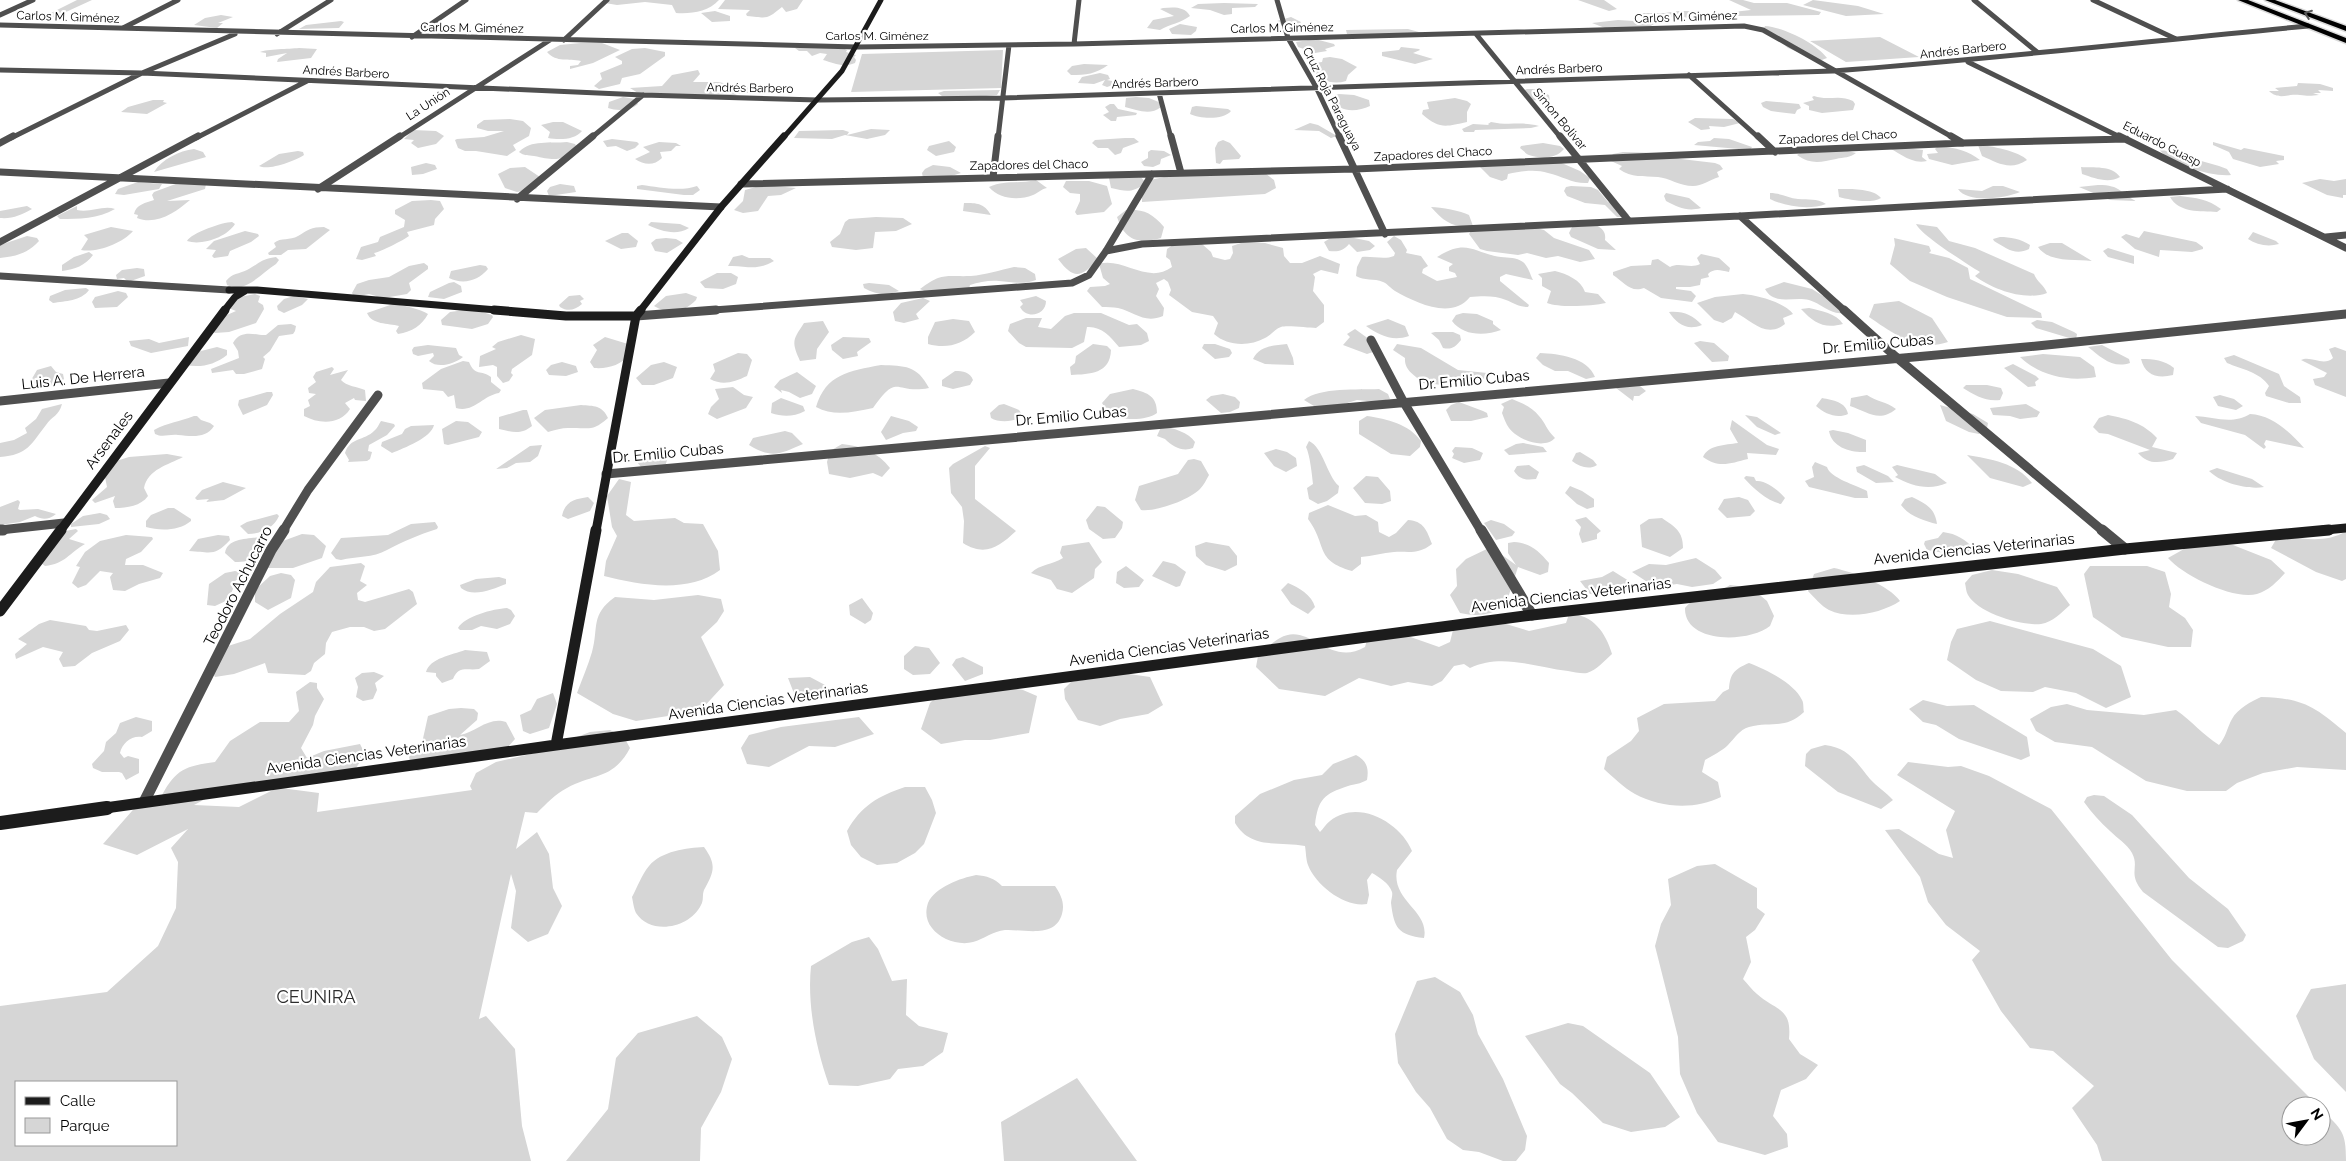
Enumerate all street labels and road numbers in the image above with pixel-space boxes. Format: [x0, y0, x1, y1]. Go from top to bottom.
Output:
street label: Carlos M. Giménez [16, 8, 120, 26]
street label: Carlos M. Giménez [1634, 8, 1738, 26]
street label: Carlos M. Giménez [420, 20, 524, 36]
street label: Carlos M. Giménez [1230, 20, 1334, 36]
street label: Carlos M. Giménez [825, 29, 929, 43]
street label: Andrés Barbero [1919, 38, 2007, 62]
street label: Cruz Roja Paraguaya [1300, 45, 1364, 153]
street label: Andrés Barbero [1515, 60, 1603, 78]
street label: Andrés Barbero [302, 63, 390, 81]
street label: Andrés Barbero [1111, 74, 1199, 92]
street label: Andrés Barbero [706, 80, 794, 96]
street label: La Unión [403, 85, 453, 123]
street label: Simon Bolivar [1530, 85, 1590, 153]
street label: Eduardo Guasp [2121, 118, 2203, 170]
street label: Zapadores del Chaco [1778, 127, 1898, 147]
street label: Zapadores del Chaco [1373, 144, 1493, 164]
street label: Zapadores del Chaco [970, 157, 1088, 173]
street label: Dr. Emilio Cubas [1822, 330, 1934, 358]
street label: Luis A. De Herrera [20, 363, 146, 393]
street label: Dr. Emilio Cubas [1418, 366, 1530, 394]
street label: Dr. Emilio Cubas [1015, 402, 1127, 430]
street label: Arsenales [81, 407, 137, 473]
street label: Dr. Emilio Cubas [612, 439, 724, 467]
street label: Teodoro Achucarro [200, 523, 276, 649]
street label: Avenida Ciencias Veterinarias [1873, 529, 2075, 569]
street label: Avenida Ciencias Veterinarias [1470, 574, 1672, 616]
street label: Avenida Ciencias Veterinarias [1068, 624, 1270, 670]
street label: Avenida Ciencias Veterinarias [667, 678, 869, 724]
street label: Avenida Ciencias Veterinarias [265, 732, 467, 778]

